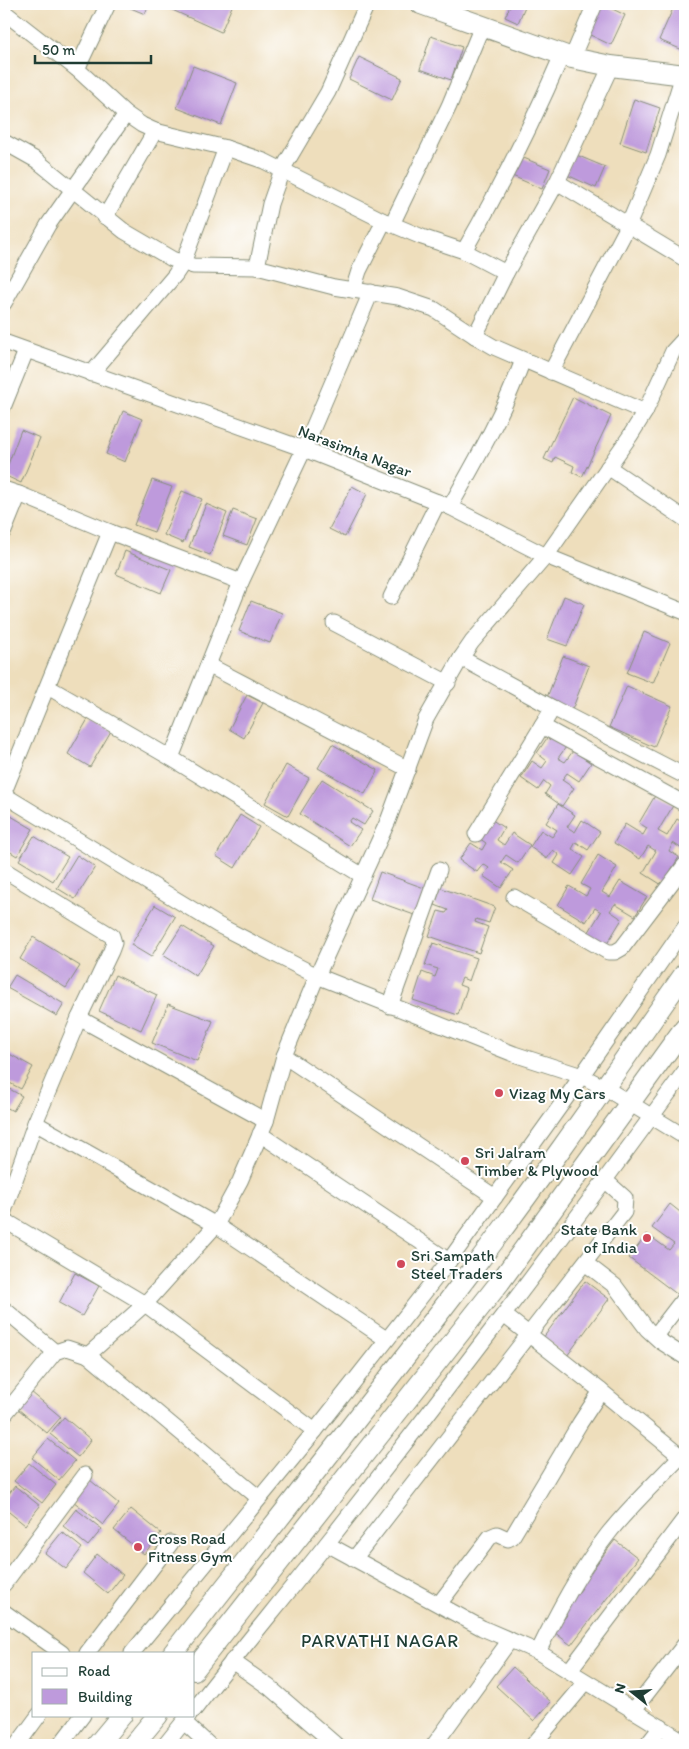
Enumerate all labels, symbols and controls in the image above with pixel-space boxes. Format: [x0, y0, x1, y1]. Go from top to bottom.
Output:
scale bar [35, 32, 151, 64]
text: 50 m [42, 41, 75, 59]
street label: Narasimha Nagar [296, 421, 415, 482]
place label: Vizag My Cars [509, 1084, 606, 1103]
marker: Vizag My Cars [493, 1087, 505, 1099]
place label: Sri Jalram Timber & Plywood [475, 1143, 599, 1180]
marker: Sri Jalram Timber & Plywood [459, 1155, 471, 1167]
place label: State Bank of India [561, 1220, 638, 1257]
marker: State Bank of India [641, 1232, 653, 1244]
place label: Sri Sampath Steel Traders [411, 1246, 503, 1283]
marker: Sri Sampath Steel Traders [395, 1258, 407, 1270]
place label: Cross Road Fitness Gym [148, 1529, 233, 1566]
marker: Cross Road Fitness Gym [132, 1541, 144, 1553]
district label: PARVATHI NAGAR [301, 1630, 459, 1652]
legend [32, 1652, 195, 1716]
text: Road [78, 1662, 111, 1680]
north arrow [606, 1666, 656, 1716]
text: N [611, 1681, 630, 1695]
text: Building [78, 1688, 132, 1706]

